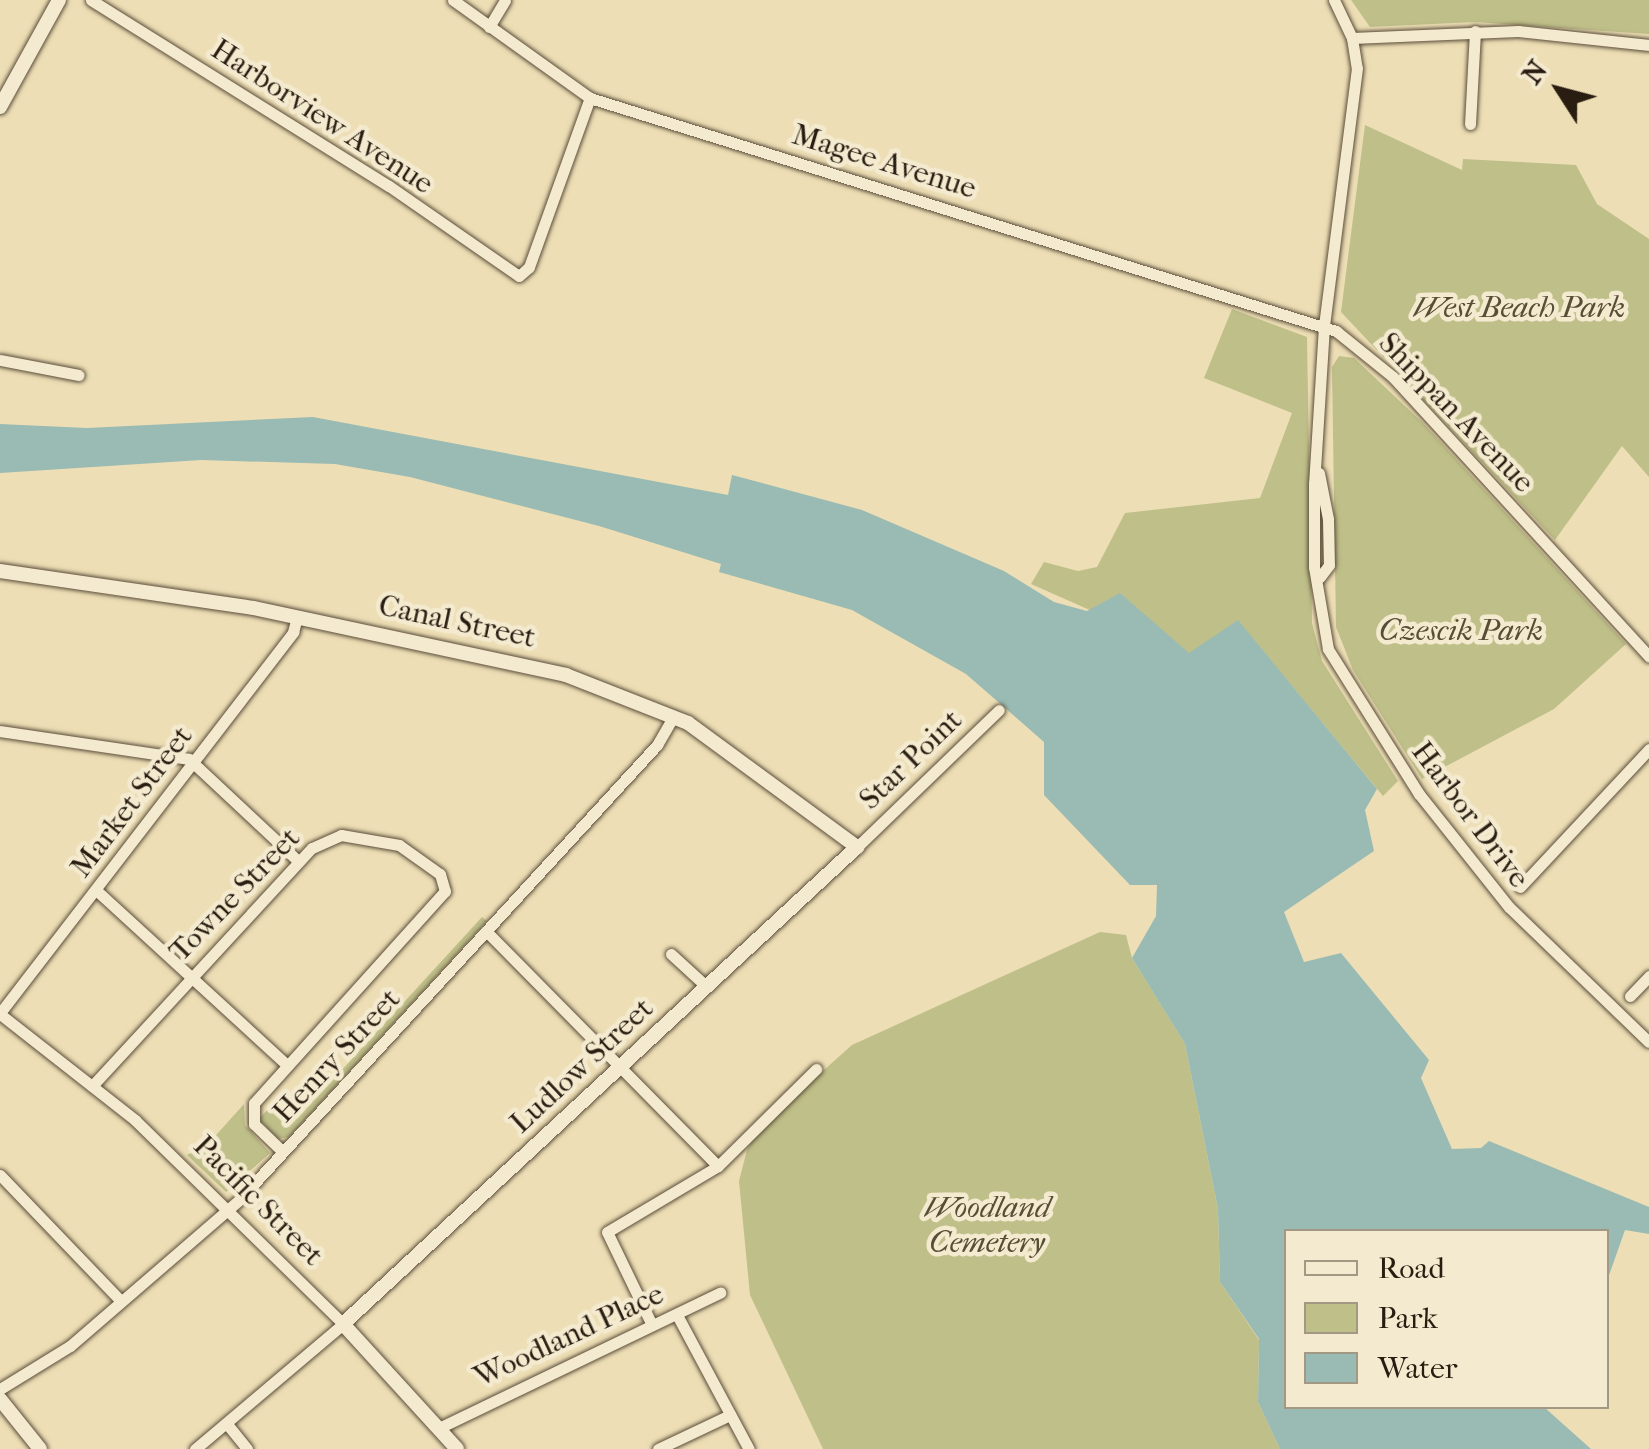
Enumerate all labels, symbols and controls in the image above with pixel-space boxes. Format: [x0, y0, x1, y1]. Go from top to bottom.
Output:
street label: Harborview Avenue [204, 32, 440, 202]
north arrow [1509, 40, 1609, 140]
text: N [1515, 54, 1554, 90]
street label: Magee Avenue [788, 117, 980, 207]
park label: West Beach Park [1413, 290, 1625, 326]
street label: Shippan Avenue [1371, 326, 1541, 500]
street label: Canal Street [375, 588, 539, 656]
park label: Czescik Park [1379, 613, 1543, 649]
street label: Star Point [852, 702, 970, 818]
street label: Market Street [63, 719, 201, 885]
street label: Harbor Drive [1403, 735, 1537, 895]
street label: Towne Street [162, 821, 308, 969]
street label: Henry Street [266, 982, 408, 1130]
street label: Ludlow Street [503, 991, 661, 1141]
street label: Pacific Street [185, 1128, 331, 1274]
park label: Woodland Cemetery [924, 1190, 1050, 1260]
legend [1284, 1229, 1609, 1409]
text: Road [1378, 1251, 1445, 1286]
street label: Woodland Place [469, 1276, 669, 1396]
text: Park [1378, 1301, 1438, 1336]
text: Water [1378, 1351, 1458, 1386]

